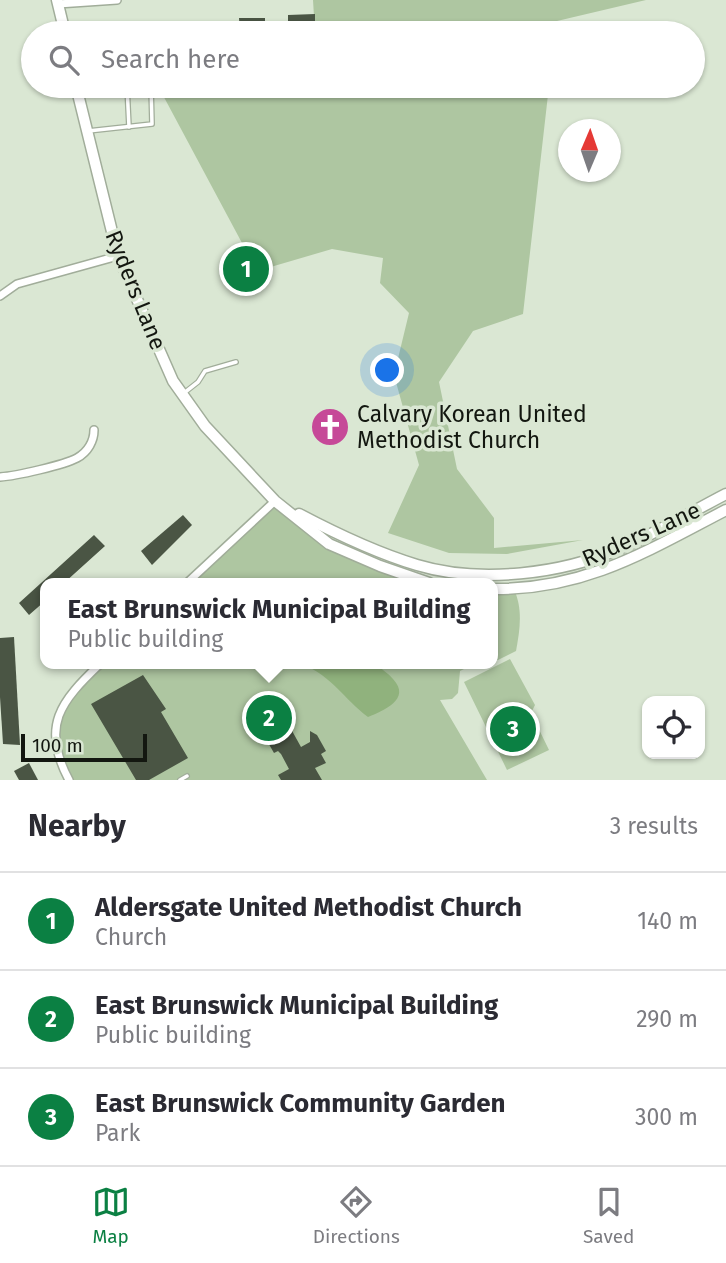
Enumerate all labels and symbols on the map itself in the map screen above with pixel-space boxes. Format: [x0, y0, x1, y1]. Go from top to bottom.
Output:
north arrow [558, 119, 621, 182]
street label: Ryders Lane [99, 226, 173, 354]
pin: 1 [223, 243, 269, 295]
your location [370, 353, 404, 387]
place label: Calvary Korean United Methodist Church [357, 400, 587, 454]
church icon: Calvary Korean United Methodist Church [309, 406, 351, 448]
street label: Ryders Lane [578, 495, 704, 573]
pin: 2 [246, 692, 292, 744]
pin: 3 [490, 703, 536, 755]
scale bar [21, 731, 147, 763]

